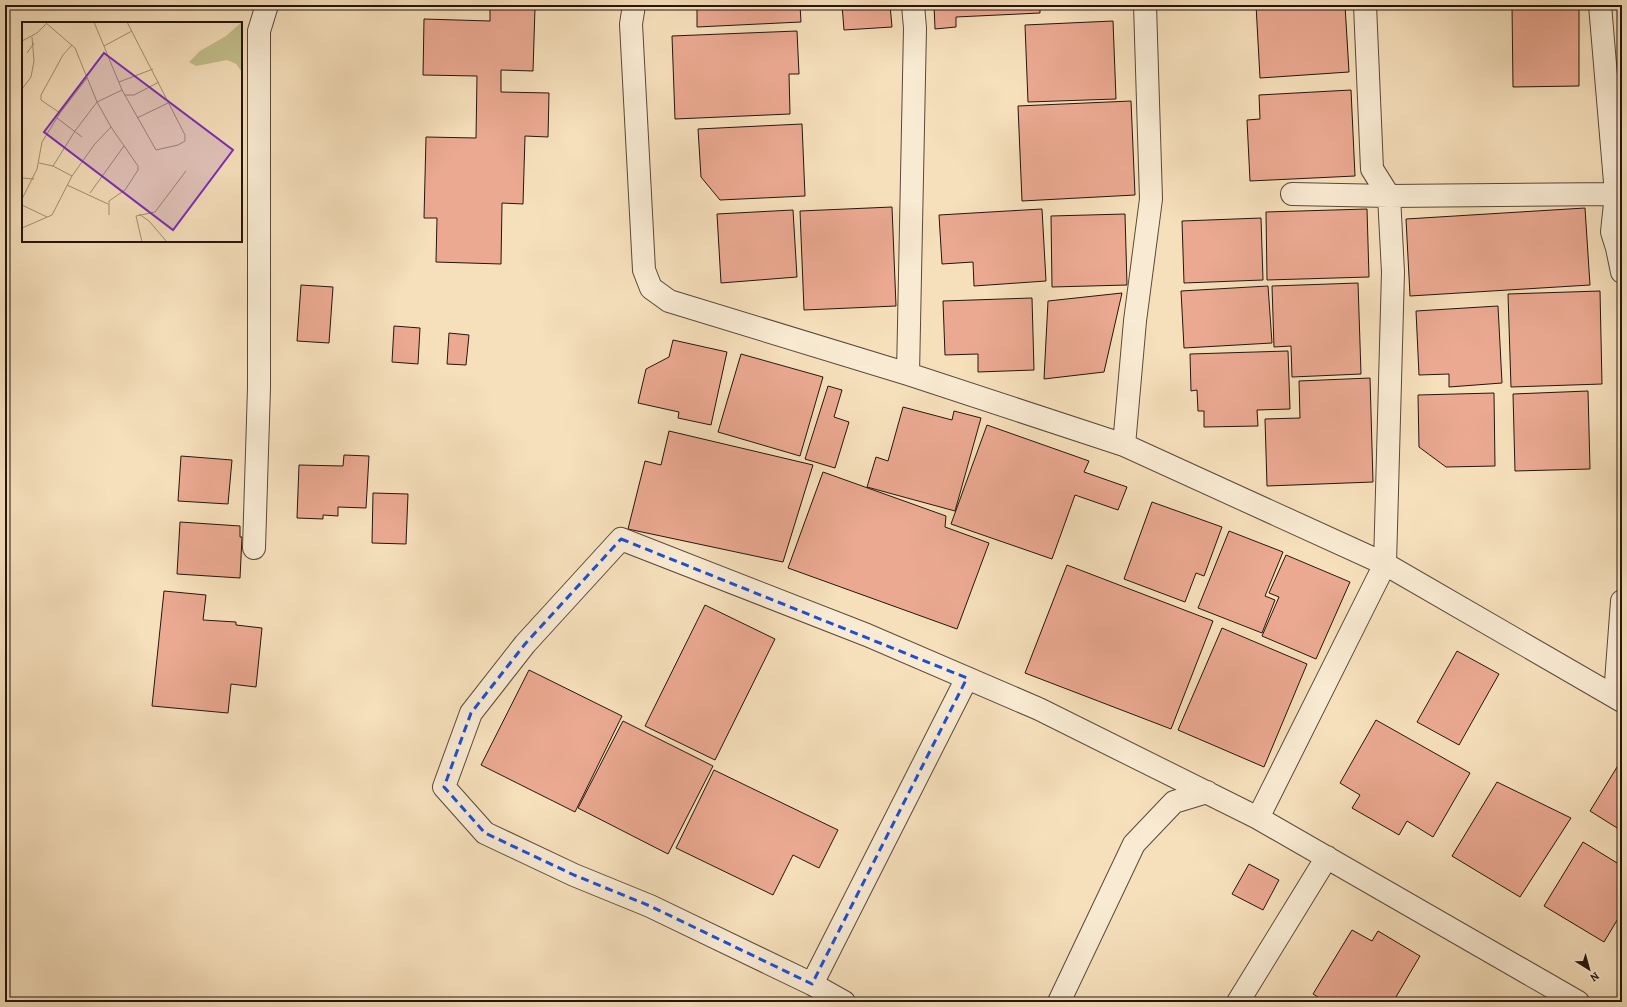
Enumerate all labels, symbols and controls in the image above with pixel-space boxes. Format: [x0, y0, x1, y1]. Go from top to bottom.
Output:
inset map [22, 22, 242, 242]
north arrow [1569, 949, 1609, 989]
text: N [1587, 968, 1602, 985]

